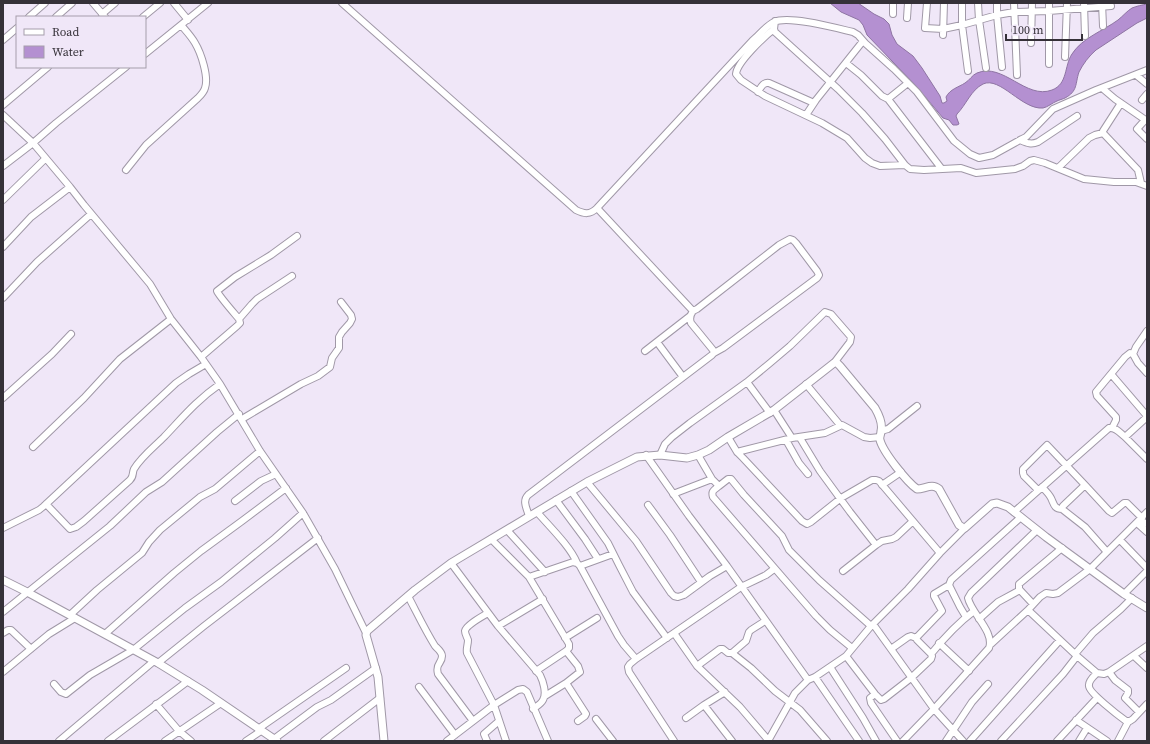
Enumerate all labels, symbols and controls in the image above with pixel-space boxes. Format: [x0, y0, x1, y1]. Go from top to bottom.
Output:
legend [16, 16, 146, 68]
scale bar [1006, 16, 1082, 42]
text: 100 m [1012, 22, 1044, 38]
text: Road [52, 24, 79, 40]
text: Water [52, 44, 84, 60]

